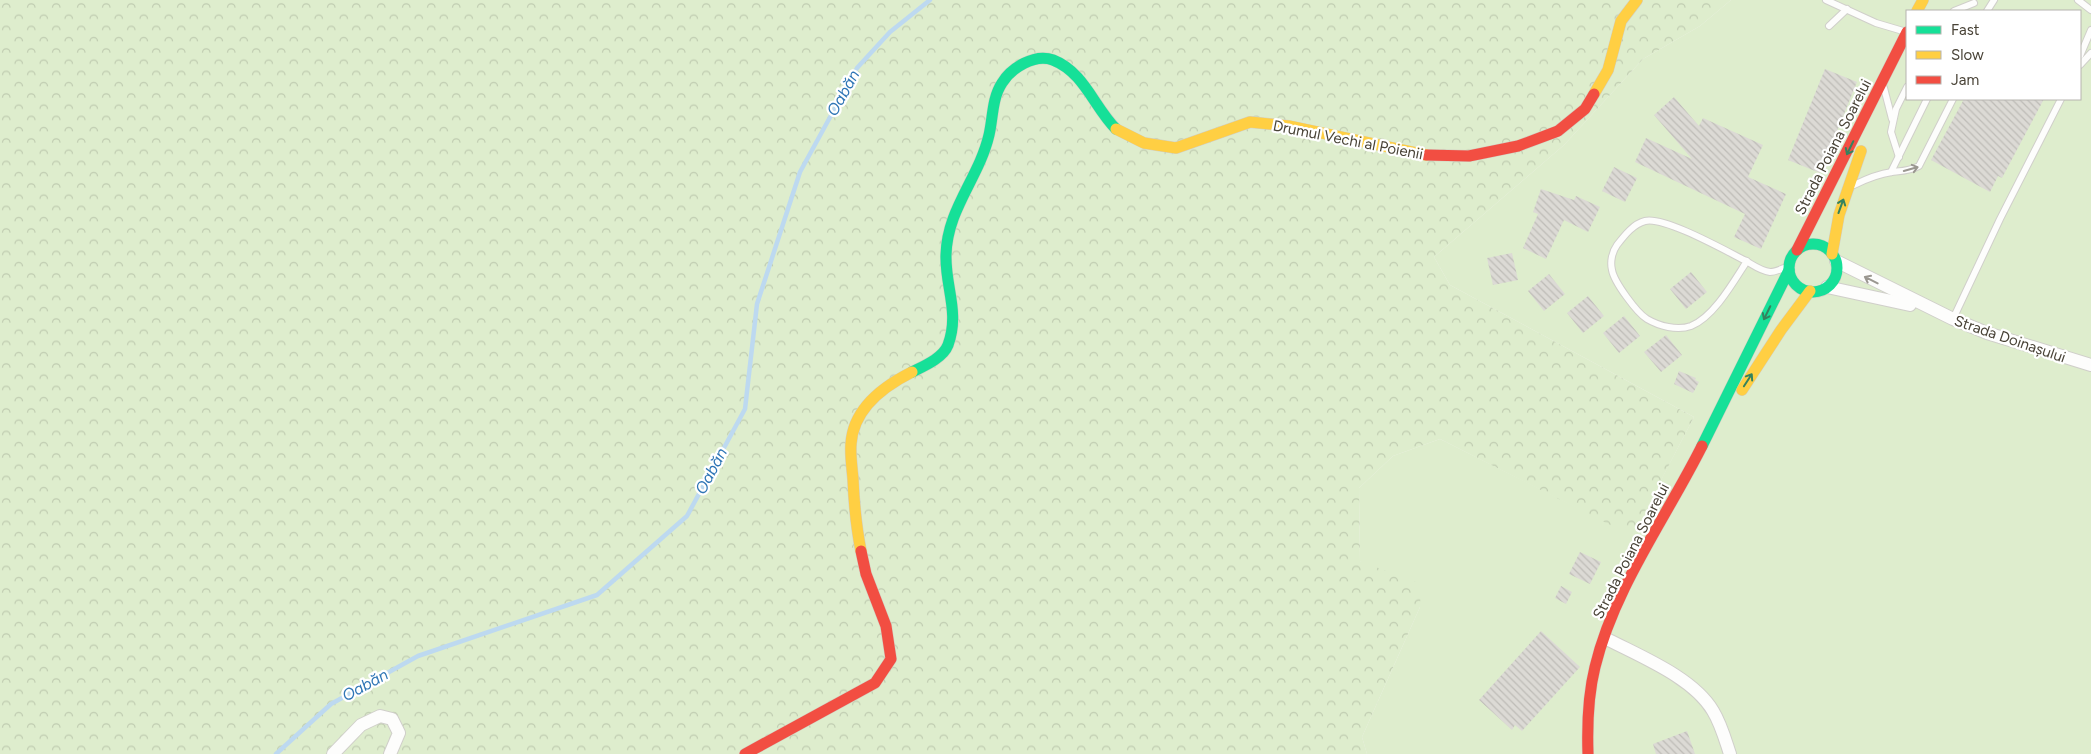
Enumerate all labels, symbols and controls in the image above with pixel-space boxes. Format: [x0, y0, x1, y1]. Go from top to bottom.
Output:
legend [1906, 10, 2081, 100]
text: Fast [1951, 21, 1980, 39]
text: Slow [1951, 46, 1984, 64]
water label: Oabăn [823, 67, 863, 119]
text: Jam [1951, 71, 1979, 89]
street label: Strada Poiana Soarelui [1791, 76, 1875, 218]
street label: Drumul Vechi al Poienii [1271, 117, 1425, 163]
one-way arrow [1845, 140, 1854, 155]
one-way arrow [1903, 164, 1919, 173]
one-way arrow [1837, 199, 1846, 215]
one-way arrow [1864, 275, 1879, 284]
one-way arrow [1762, 306, 1772, 321]
street label: Strada Doinașului [1952, 311, 2068, 367]
one-way arrow [1744, 373, 1754, 387]
water label: Oabăn [691, 445, 731, 497]
street label: Strada Poiana Soarelui [1589, 480, 1673, 622]
water label: Oabăn [339, 665, 391, 705]

